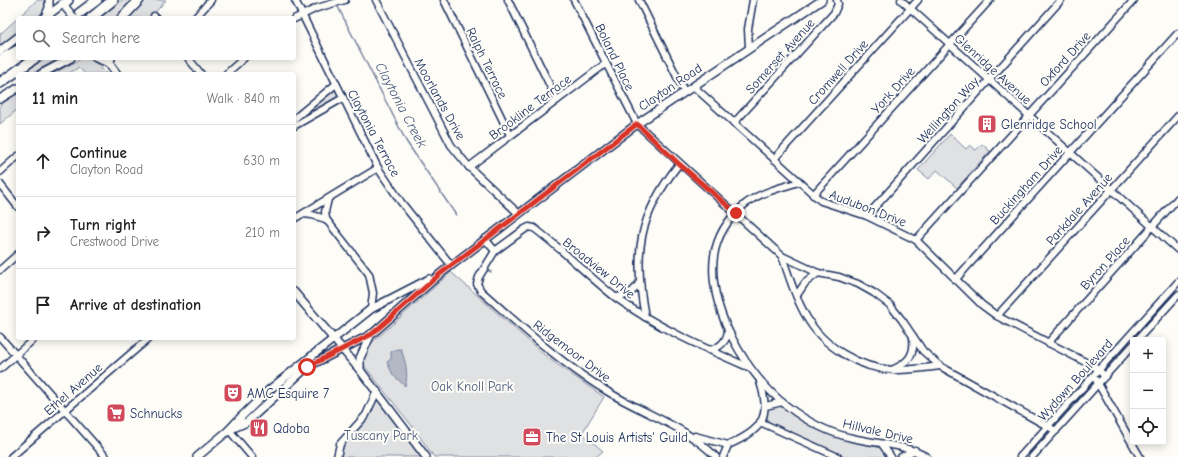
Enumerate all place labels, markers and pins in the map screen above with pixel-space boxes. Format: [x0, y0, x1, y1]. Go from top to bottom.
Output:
building icon: Glenridge School [976, 113, 998, 135]
place label: Glenridge School [1001, 117, 1097, 132]
theatre icon: AMC Esquire 7 [222, 382, 244, 404]
place label: AMC Esquire 7 [247, 386, 329, 401]
supermarket icon: Schnucks [105, 402, 127, 424]
place label: Schnucks [130, 406, 182, 421]
restaurant icon: Qdoba [248, 417, 270, 439]
place label: Qdoba [273, 421, 310, 436]
office icon: The St Louis Artists' Guild [521, 426, 543, 448]
place label: The St Louis Artists' Guild [546, 430, 688, 445]

